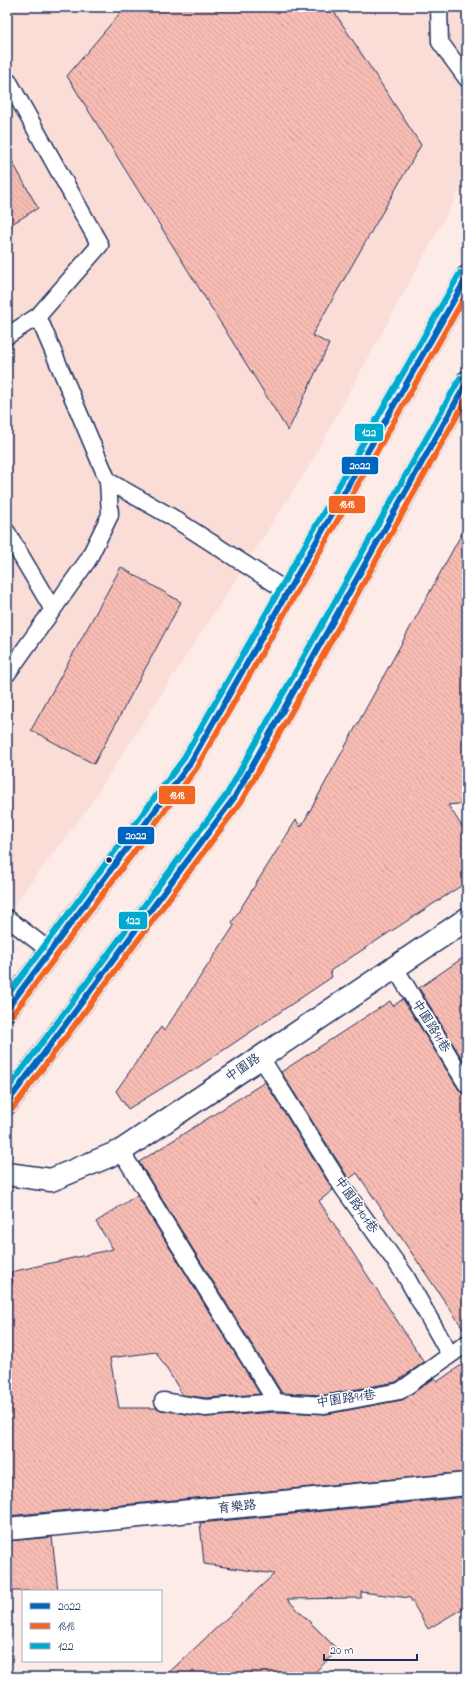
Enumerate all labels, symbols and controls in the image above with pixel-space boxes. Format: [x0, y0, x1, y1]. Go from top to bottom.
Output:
line badge: 122 [354, 423, 384, 442]
text: 122 [362, 425, 377, 441]
line badge: 2022 [341, 456, 379, 475]
text: 2022 [348, 458, 371, 474]
line badge: 1818 [328, 495, 366, 514]
text: 1818 [339, 497, 355, 513]
line badge: 1818 [158, 785, 196, 805]
text: 1818 [169, 788, 185, 804]
line badge: 2022 [117, 826, 155, 845]
text: 2022 [124, 828, 147, 844]
unlabelled marker [104, 855, 114, 865]
line badge: 122 [118, 911, 148, 930]
text: 122 [126, 913, 141, 929]
street label: 中園路91巷 [407, 995, 455, 1057]
street label: 中園路 [222, 1049, 264, 1087]
street label: 中園路101巷 [329, 1173, 383, 1237]
street label: 中園路91巷 [315, 1385, 377, 1413]
street label: 育樂路 [217, 1496, 257, 1518]
legend [22, 1590, 162, 1662]
text: 2022 [58, 1598, 81, 1616]
text: 1818 [58, 1618, 75, 1636]
scale bar [324, 1636, 417, 1662]
text: 122 [58, 1638, 74, 1656]
text: 20 m [330, 1642, 353, 1660]

